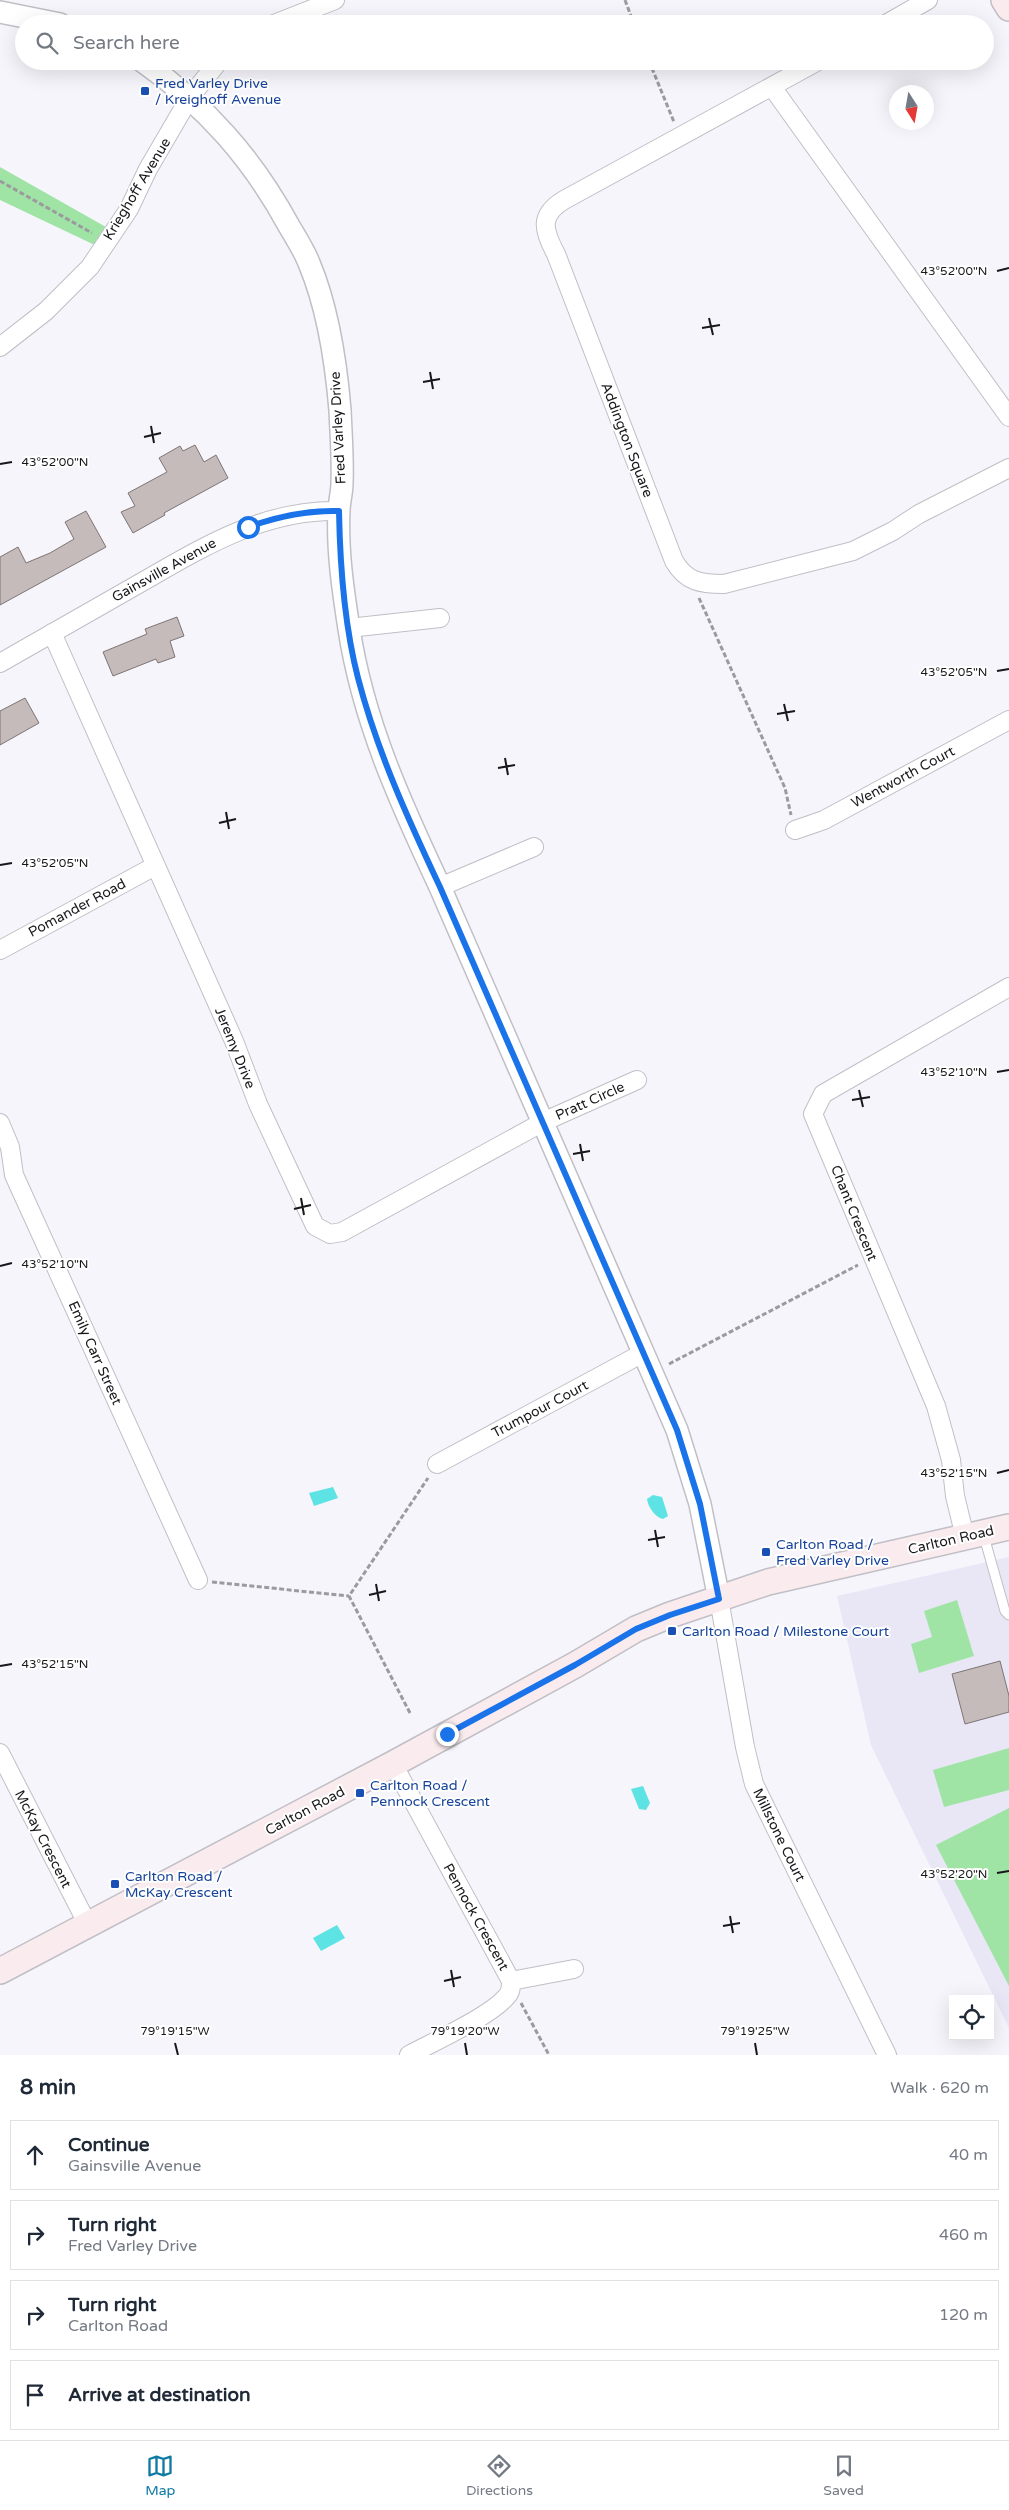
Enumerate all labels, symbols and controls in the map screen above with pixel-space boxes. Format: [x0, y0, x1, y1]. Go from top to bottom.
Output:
search box [15, 15, 994, 70]
icon: search [33, 29, 61, 57]
text: Search here [73, 32, 180, 54]
place label: Fred Varley Drive / Kreighoff Avenue [155, 75, 281, 108]
marker: Fred Varley Drive / Kreighoff Avenue [139, 85, 151, 97]
north arrow [889, 85, 934, 130]
street label: Krieghoff Avenue [100, 135, 174, 243]
text: 43°52'00"N [921, 264, 988, 278]
street label: Fred Varley Drive [327, 371, 349, 485]
street label: Addington Square [597, 380, 657, 500]
text: 43°52'00"N [22, 455, 89, 469]
route start [237, 516, 260, 539]
street label: Gainsville Avenue [109, 534, 219, 606]
text: 43°52'05"N [921, 665, 988, 679]
street label: Wentworth Court [848, 742, 958, 811]
text: 43°52'05"N [22, 856, 89, 870]
street label: Pomander Road [25, 875, 129, 941]
street label: Jeremy Drive [211, 1005, 259, 1091]
text: 43°52'10"N [921, 1065, 988, 1079]
street label: Pratt Circle [553, 1078, 627, 1124]
street label: Chant Crescent [827, 1163, 881, 1264]
text: 43°52'10"N [22, 1257, 89, 1271]
street label: Emily Carr Street [64, 1298, 126, 1408]
street label: Trumpour Court [489, 1376, 592, 1442]
text: 43°52'15"N [921, 1466, 988, 1480]
street label: Carlton Road [906, 1522, 996, 1558]
place label: Carlton Road / Fred Varley Drive [776, 1536, 889, 1569]
marker: Carlton Road / Fred Varley Drive [760, 1546, 772, 1558]
place label: Carlton Road / Milestone Court [682, 1623, 890, 1640]
marker: Carlton Road / Milestone Court [666, 1625, 678, 1637]
text: 43°52'15"N [22, 1657, 89, 1671]
route end [436, 1723, 459, 1746]
place label: Carlton Road / Pennock Crescent [370, 1777, 491, 1810]
street label: Carlton Road [262, 1783, 348, 1839]
street label: Millstone Court [749, 1786, 809, 1885]
street label: McKay Crescent [11, 1787, 75, 1891]
marker: Carlton Road / Pennock Crescent [354, 1787, 366, 1799]
street label: Pennock Crescent [439, 1860, 513, 1974]
text: 43°52'20"N [921, 1867, 988, 1881]
place label: Carlton Road / McKay Crescent [125, 1868, 233, 1901]
marker: Carlton Road / McKay Crescent [109, 1878, 121, 1890]
map controls [949, 1995, 994, 2040]
button: locate [949, 1995, 994, 2040]
text: 79°19'15"W [140, 2024, 210, 2038]
text: 79°19'20"W [430, 2024, 500, 2038]
text: 79°19'25"W [720, 2024, 790, 2038]
text: 8 min [20, 2075, 76, 2100]
text: Walk · 620 m [890, 2078, 989, 2098]
text: Continue [68, 2134, 150, 2156]
icon: ahead [21, 2141, 49, 2169]
text: 40 m [949, 2145, 988, 2165]
text: Gainsville Avenue [68, 2156, 201, 2176]
text: Turn right [68, 2214, 156, 2236]
icon: right [21, 2221, 49, 2249]
text: 460 m [939, 2225, 988, 2245]
text: Fred Varley Drive [68, 2236, 197, 2256]
text: Turn right [68, 2294, 156, 2316]
icon: right [21, 2301, 49, 2329]
text: 120 m [939, 2305, 988, 2325]
text: Carlton Road [68, 2316, 168, 2336]
icon: arrive [21, 2381, 49, 2409]
text: Arrive at destination [68, 2384, 251, 2406]
tab: Map [145, 2452, 175, 2499]
tab: Directions [466, 2452, 533, 2499]
tab: Saved [823, 2452, 864, 2499]

